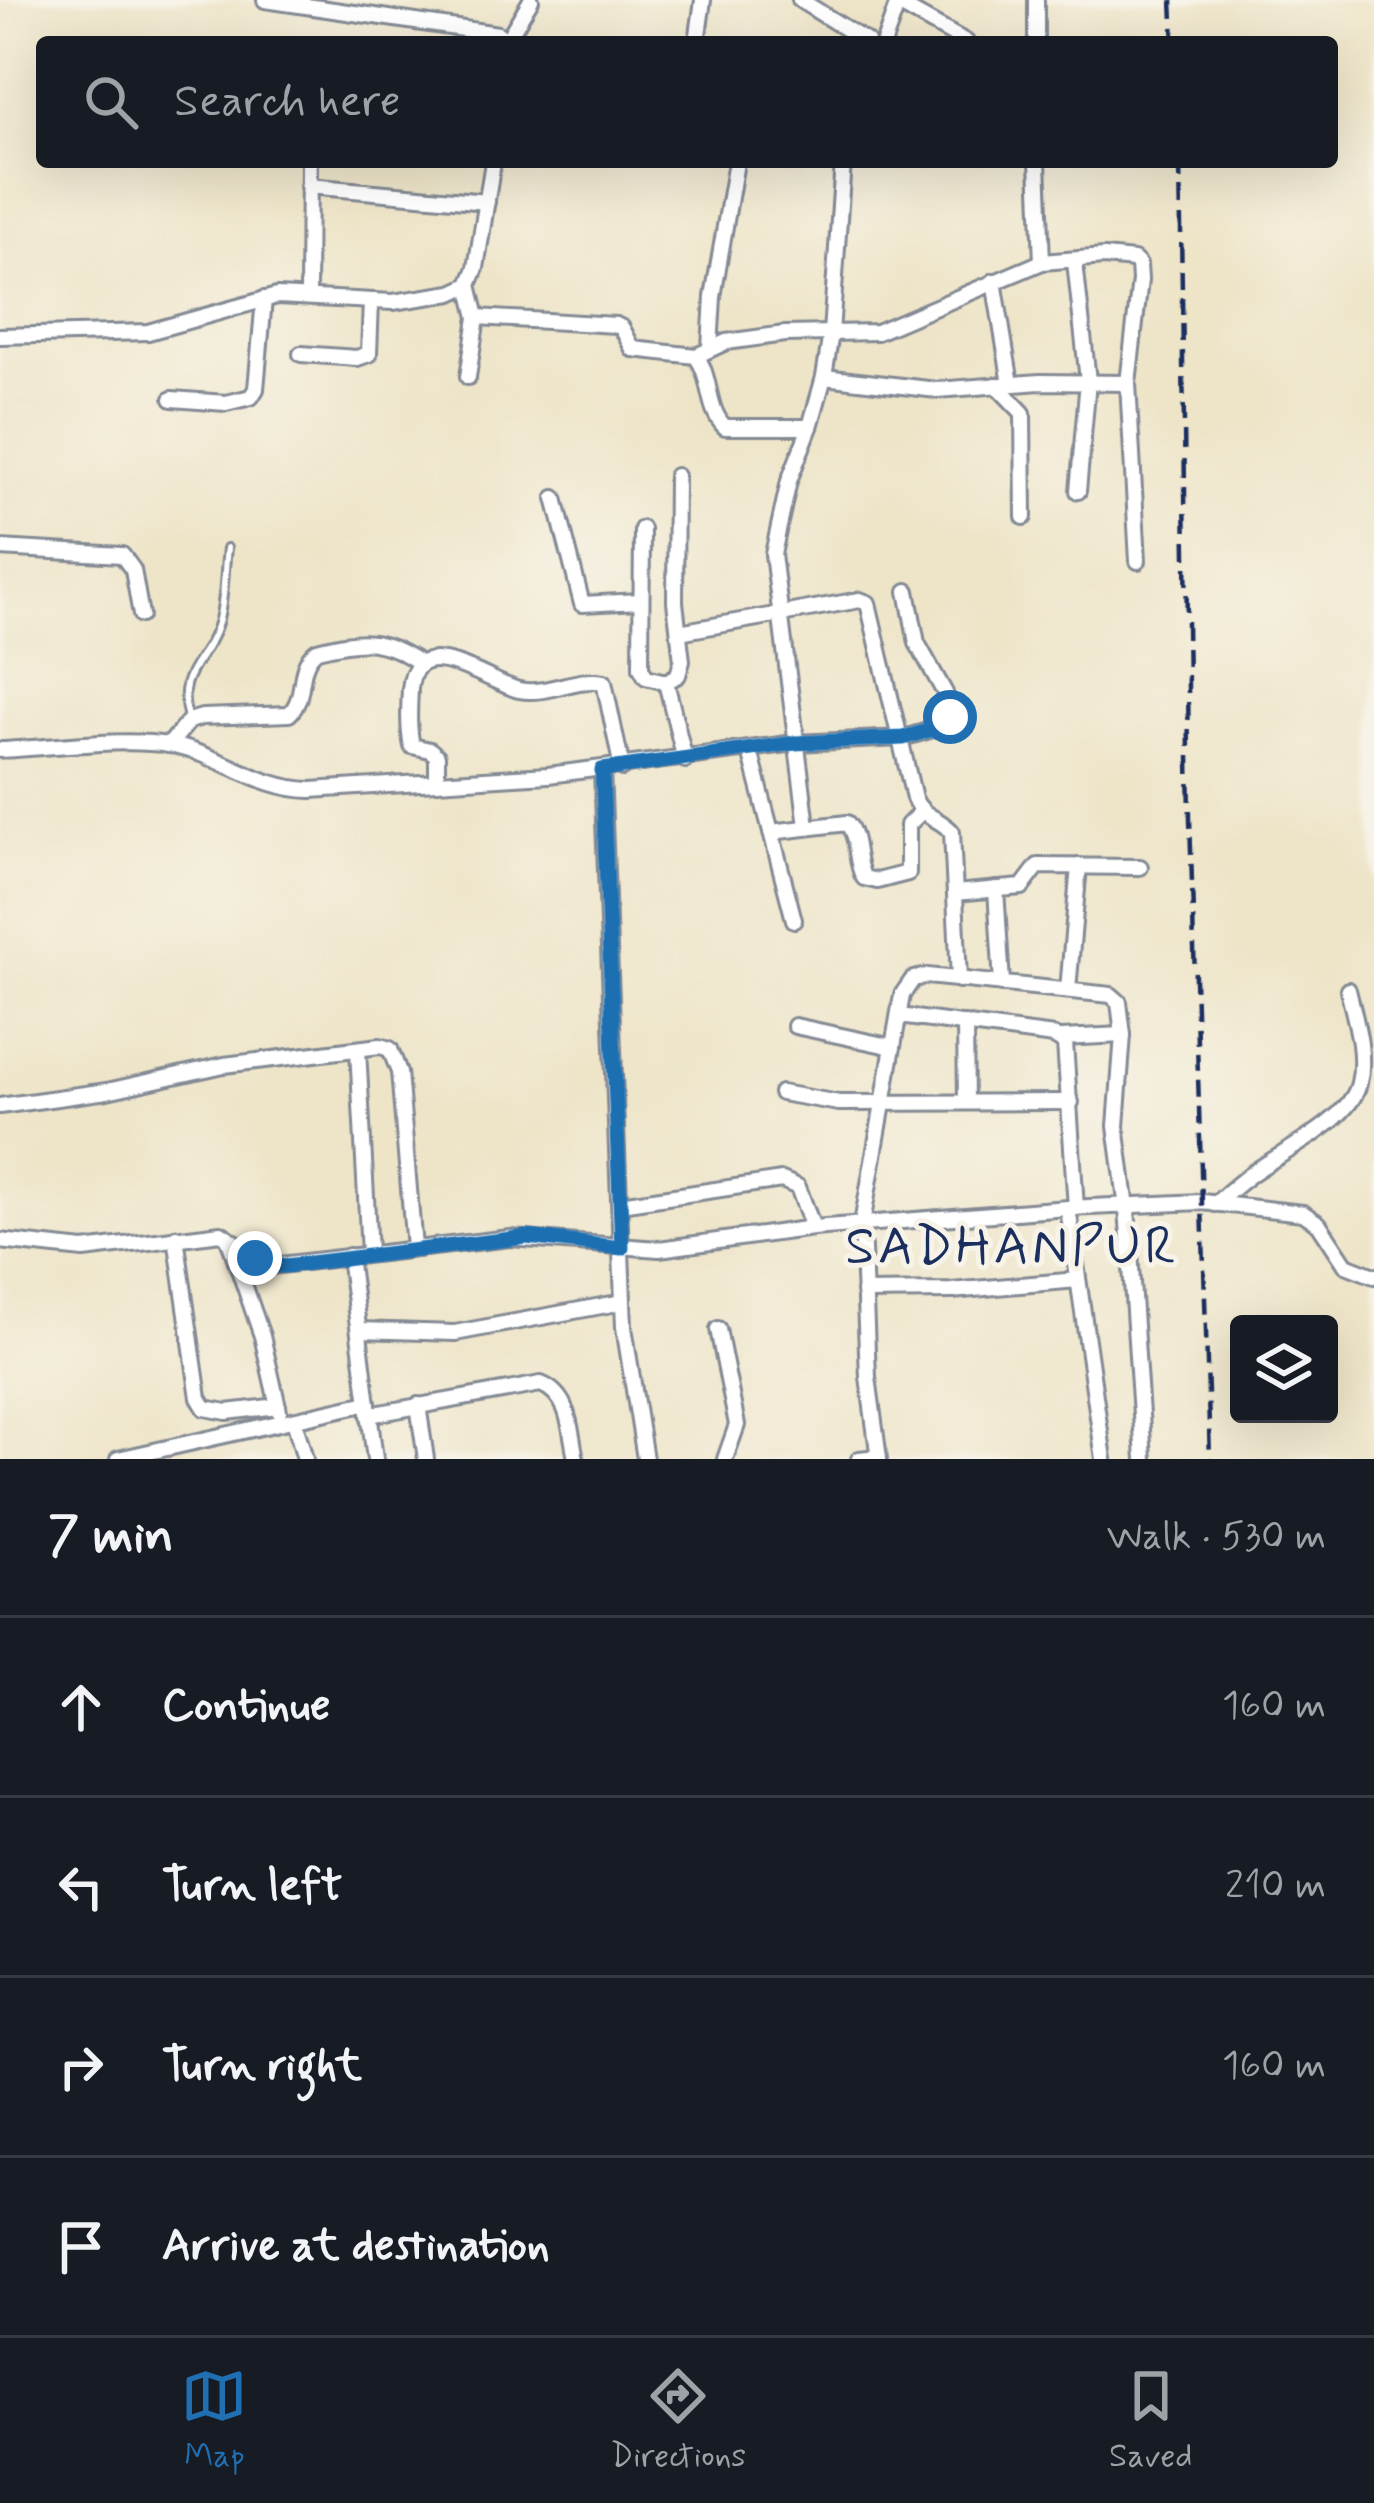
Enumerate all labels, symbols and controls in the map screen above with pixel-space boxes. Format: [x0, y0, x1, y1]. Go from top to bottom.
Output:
search box [36, 36, 1338, 168]
icon: search [78, 69, 144, 135]
text: Search here [174, 73, 401, 132]
route start [923, 690, 977, 744]
district label: SADHANPUR [845, 1213, 1179, 1284]
route end [228, 1231, 282, 1285]
map controls [1230, 1315, 1338, 1423]
button: layers [1230, 1315, 1338, 1423]
text: 7 min [48, 1504, 174, 1570]
text: Walk · 530 m [1107, 1512, 1326, 1563]
icon: ahead [48, 1674, 114, 1740]
text: Continue [162, 1677, 330, 1736]
text: 160 m [1222, 1681, 1326, 1732]
icon: left [48, 1854, 114, 1920]
text: Turn left [162, 1857, 342, 1916]
text: 210 m [1225, 1861, 1326, 1912]
icon: right [48, 2034, 114, 2100]
text: Turn right [162, 2037, 362, 2096]
text: 160 m [1222, 2041, 1326, 2092]
icon: arrive [48, 2214, 114, 2280]
text: Arrive at destination [162, 2217, 550, 2276]
tab: Map [181, 2363, 247, 2479]
tab: Directions [610, 2363, 746, 2479]
tab: Saved [1109, 2363, 1193, 2479]

